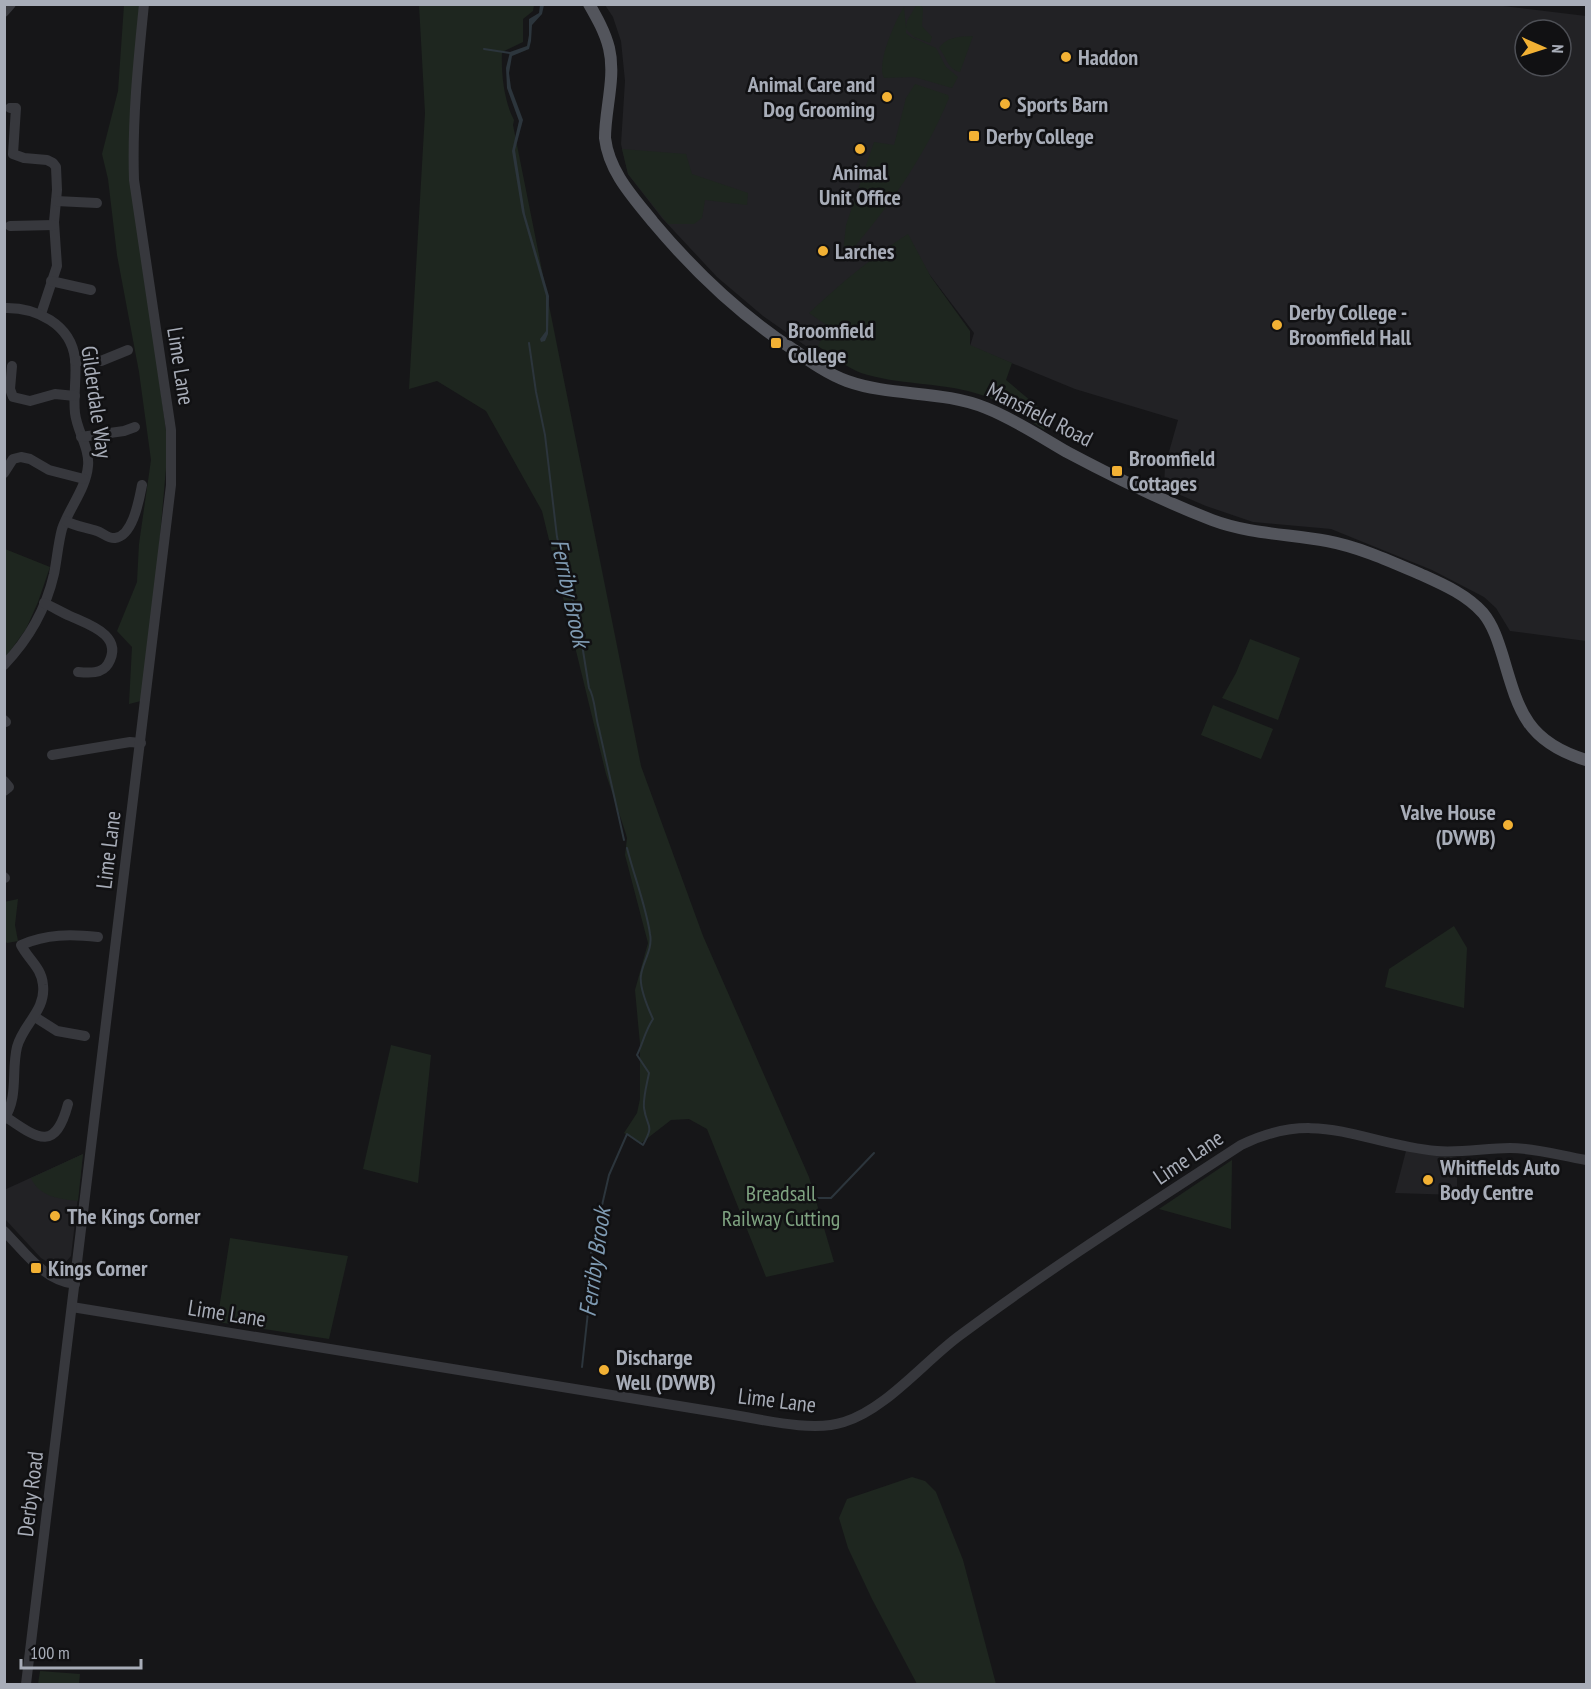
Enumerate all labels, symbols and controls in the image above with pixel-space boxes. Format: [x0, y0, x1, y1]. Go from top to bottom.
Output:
north arrow [1513, 18, 1573, 78]
place label: Haddon [1078, 43, 1138, 71]
text: N [1548, 44, 1568, 54]
marker: Haddon [1059, 50, 1073, 64]
place label: Animal Care and Dog Grooming [747, 70, 875, 123]
marker: Animal Care and Dog Grooming [880, 90, 894, 104]
place label: Sports Barn [1017, 90, 1108, 118]
marker: Sports Barn [998, 97, 1012, 111]
place label: Derby College [986, 122, 1094, 150]
marker: Derby College [967, 129, 981, 143]
marker: Animal Unit Office [853, 142, 867, 156]
place label: Animal Unit Office [819, 158, 901, 211]
place label: Larches [835, 237, 895, 265]
marker: Larches [816, 244, 830, 258]
place label: Derby College - Broomfield Hall [1289, 298, 1412, 351]
place label: Broomfield College [788, 316, 874, 369]
marker: Derby College - Broomfield Hall [1270, 318, 1284, 332]
street label: Lime Lane [161, 325, 201, 407]
marker: Broomfield College [769, 336, 783, 350]
street label: Gilderdale Way [75, 344, 119, 461]
street label: Mansfield Road [982, 375, 1098, 453]
place label: Broomfield Cottages [1129, 444, 1215, 497]
marker: Broomfield Cottages [1110, 464, 1124, 478]
water label: Ferriby Brook [544, 536, 598, 652]
place label: Valve House (DVWB) [1400, 798, 1496, 851]
street label: Lime Lane [89, 809, 127, 891]
marker: Valve House (DVWB) [1501, 818, 1515, 832]
street label: Lime Lane [1148, 1123, 1228, 1191]
place label: Whitfields Auto Body Centre [1439, 1153, 1560, 1206]
marker: Whitfields Auto Body Centre [1421, 1173, 1435, 1187]
park label: Breadsall Railway Cutting [722, 1179, 840, 1232]
place label: The Kings Corner [67, 1202, 201, 1230]
water label: Ferriby Brook [572, 1203, 618, 1318]
marker: The Kings Corner [48, 1209, 62, 1223]
place label: Kings Corner [48, 1254, 148, 1282]
marker: Kings Corner [29, 1261, 43, 1275]
street label: Lime Lane [186, 1293, 268, 1333]
place label: Discharge Well (DVWB) [615, 1343, 716, 1396]
marker: Discharge Well (DVWB) [597, 1363, 611, 1377]
street label: Lime Lane [736, 1381, 818, 1419]
street label: Derby Road [11, 1450, 49, 1538]
scale bar [21, 1632, 141, 1670]
text: 100 m [30, 1641, 70, 1664]

